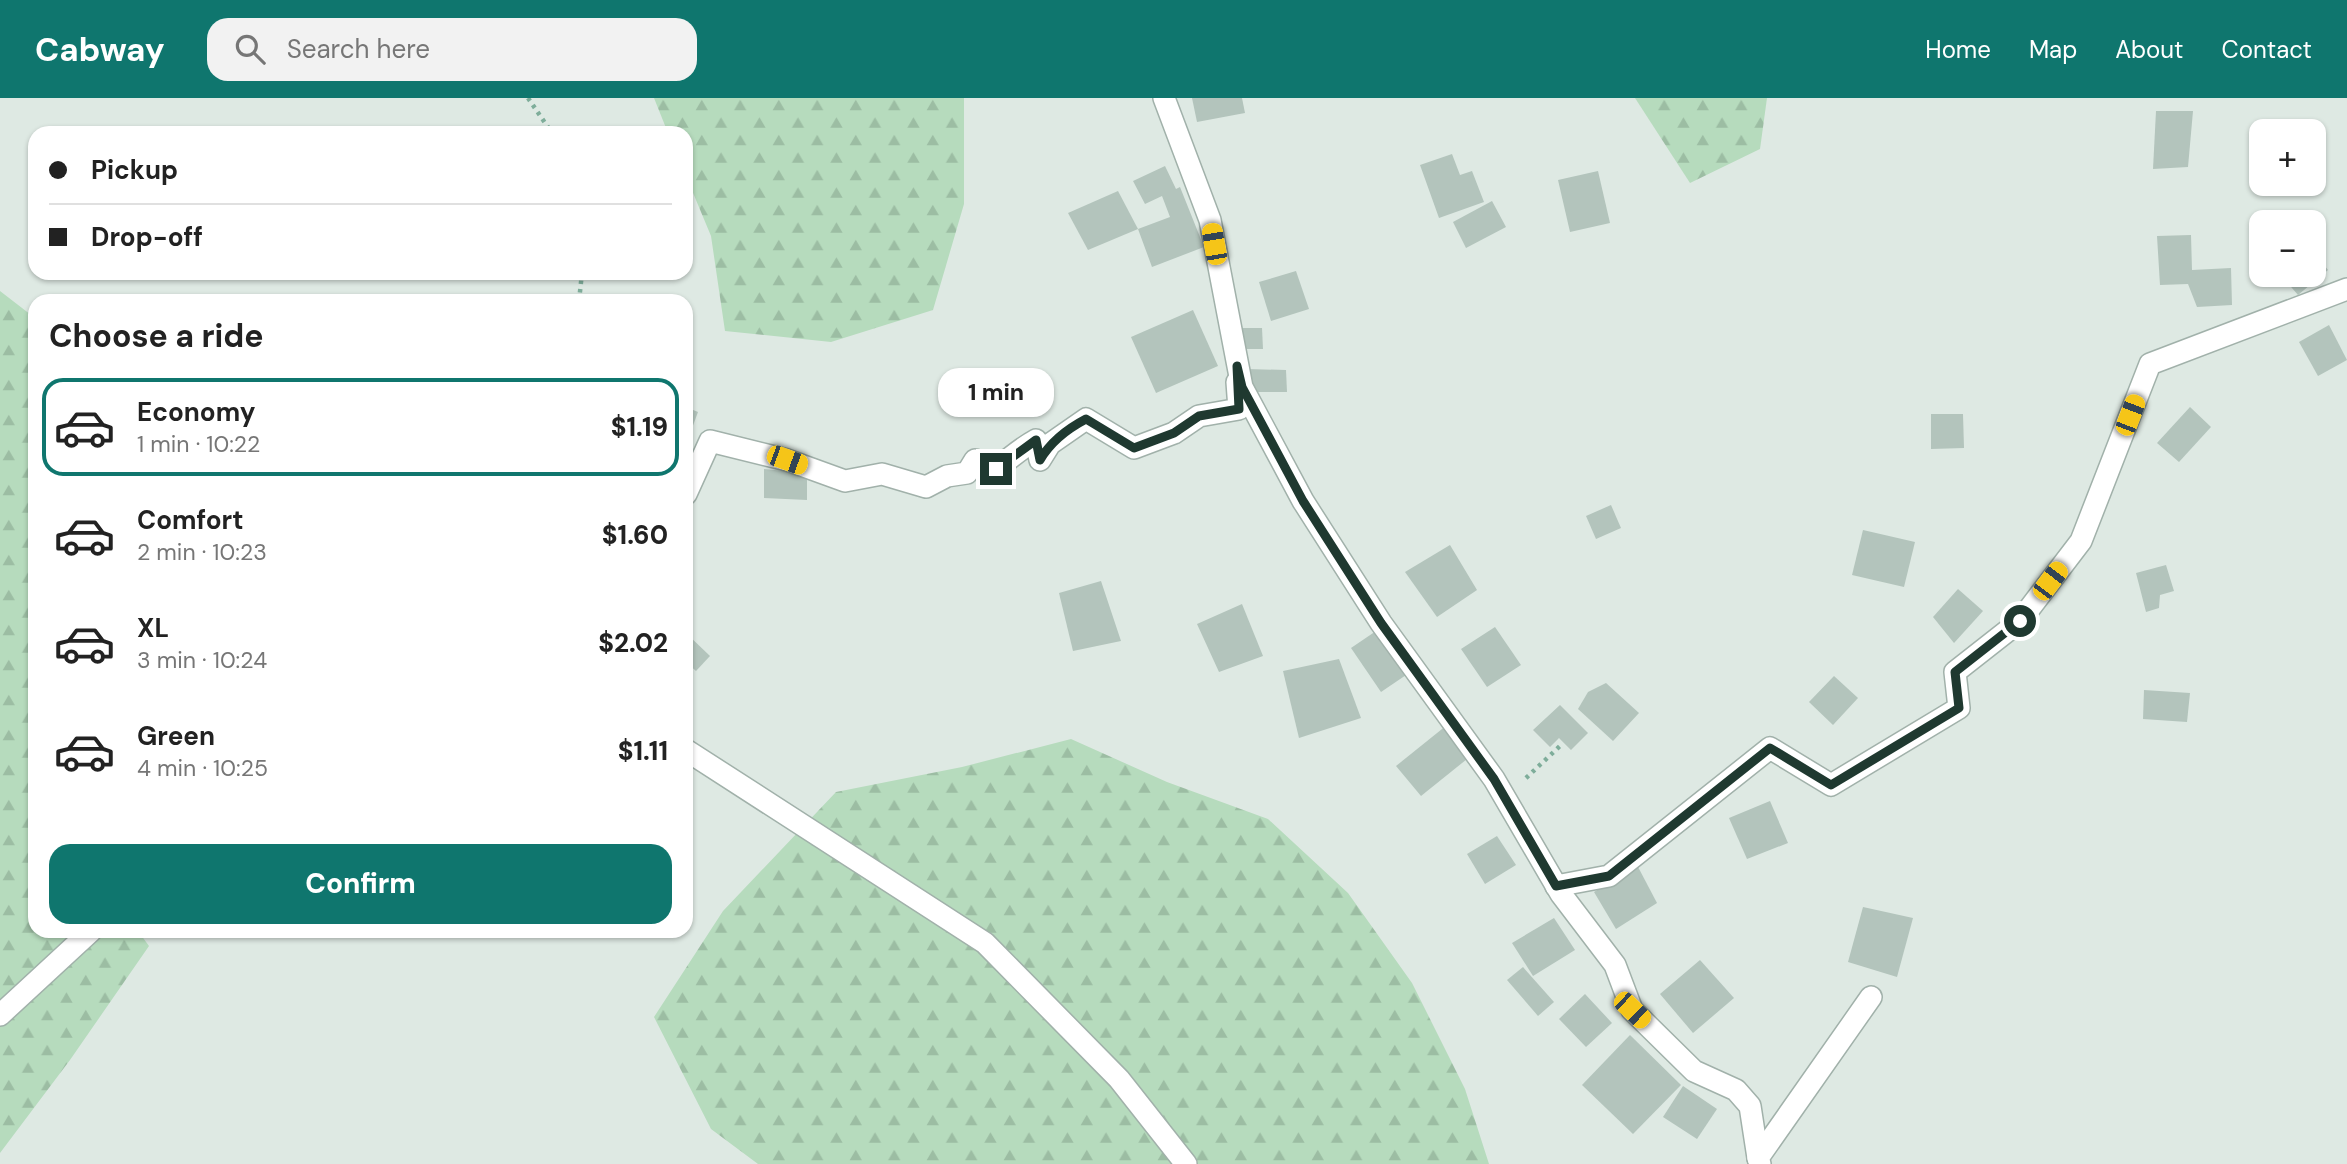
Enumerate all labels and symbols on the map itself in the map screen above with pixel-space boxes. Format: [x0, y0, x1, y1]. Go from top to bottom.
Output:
car [1201, 221, 1228, 267]
callout: 1 min [938, 368, 1054, 416]
car [2113, 392, 2148, 438]
car [764, 443, 811, 477]
route end [980, 453, 1012, 485]
car [2029, 558, 2072, 604]
route start [2004, 605, 2036, 637]
car [1610, 988, 1655, 1032]

